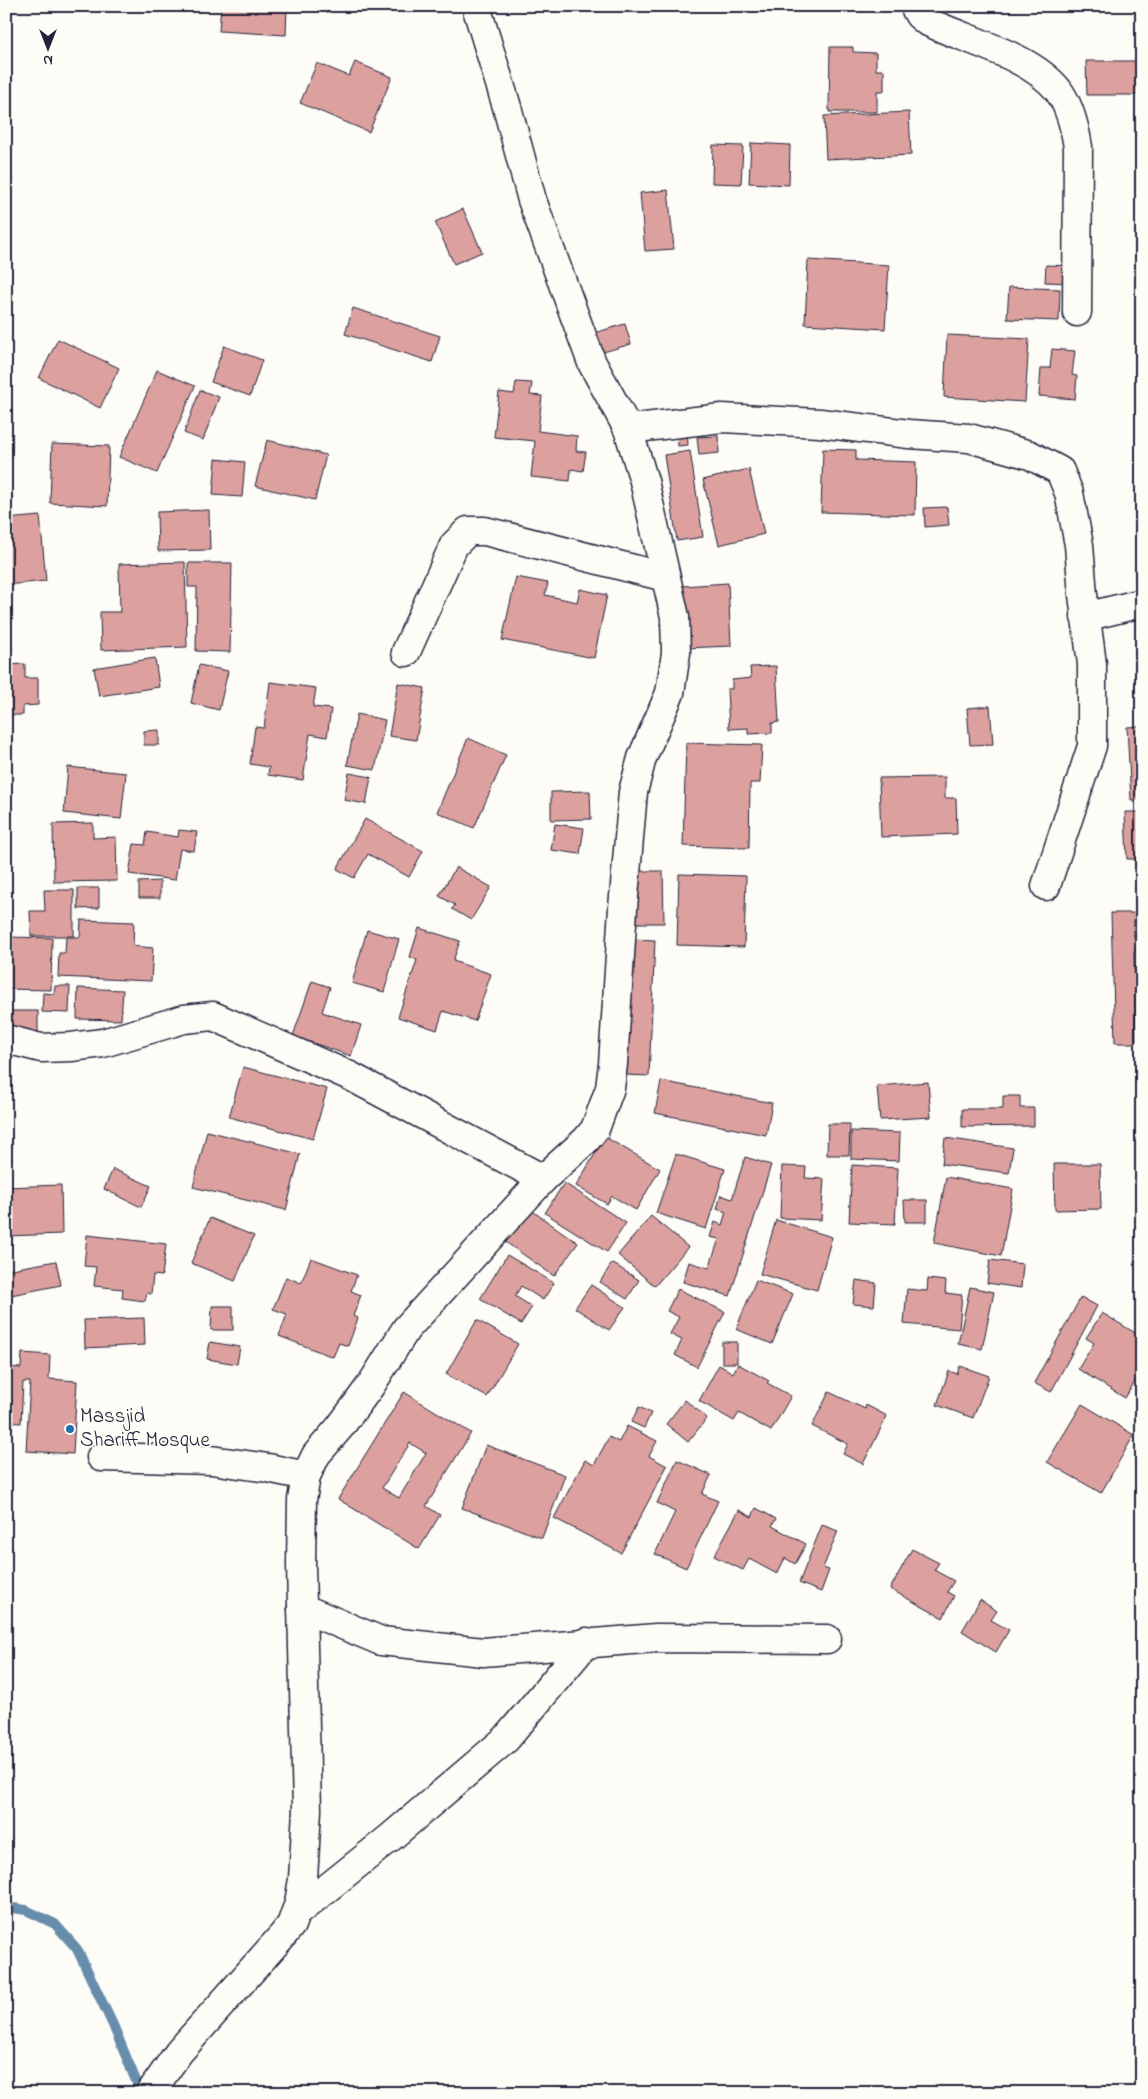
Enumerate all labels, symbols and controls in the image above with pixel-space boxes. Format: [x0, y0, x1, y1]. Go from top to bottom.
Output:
north arrow [22, 22, 72, 72]
text: N [43, 49, 53, 70]
place label: Massjid Shariff Mosque [80, 1402, 210, 1456]
marker: Massjid Shariff Mosque [64, 1423, 76, 1435]

